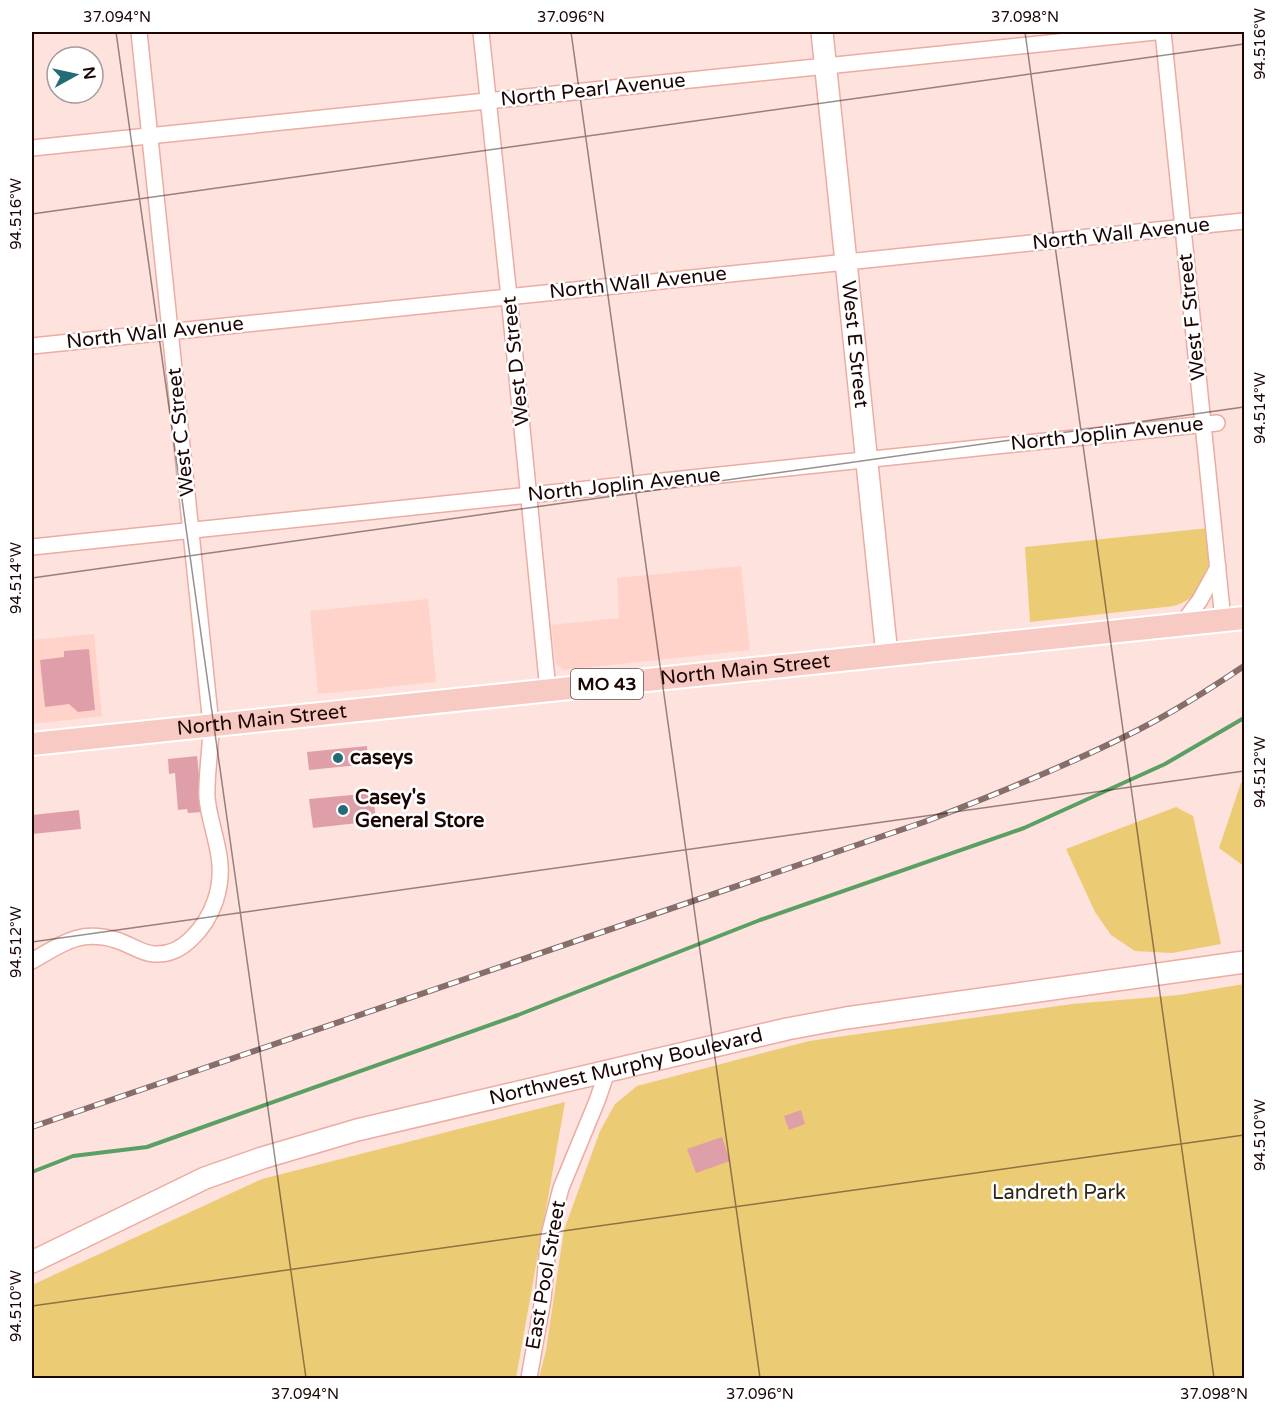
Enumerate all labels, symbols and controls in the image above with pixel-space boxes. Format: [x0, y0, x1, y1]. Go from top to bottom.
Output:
text: 37.094°N [83, 8, 151, 26]
text: 37.096°N [537, 8, 605, 26]
text: 37.098°N [991, 8, 1059, 26]
text: 94.516°W [1251, 8, 1269, 80]
north arrow [45, 45, 105, 105]
text: N [78, 65, 100, 81]
street label: North Pearl Avenue [499, 68, 687, 112]
text: 94.516°W [7, 178, 25, 250]
street label: North Wall Avenue [1031, 213, 1211, 255]
street label: West F Street [1173, 252, 1211, 382]
street label: North Wall Avenue [548, 262, 728, 304]
street label: West E Street [836, 279, 873, 410]
street label: West D Street [497, 295, 535, 427]
street label: North Wall Avenue [65, 312, 245, 354]
street label: West C Street [162, 366, 200, 498]
text: 94.514°W [1251, 372, 1269, 444]
street label: North Joplin Avenue [1009, 412, 1205, 456]
street label: North Joplin Avenue [526, 463, 722, 507]
text: 94.514°W [7, 542, 25, 614]
street label: North Main Street [659, 649, 832, 691]
road number: MO 43 [571, 669, 643, 699]
street label: North Main Street [176, 699, 348, 741]
text: 94.512°W [1251, 736, 1269, 808]
place label: caseys [350, 746, 413, 770]
marker: caseys [331, 751, 345, 765]
place label: Casey's General Store [355, 786, 484, 833]
marker: Casey's General Store [336, 803, 350, 817]
text: 94.512°W [7, 906, 25, 978]
street label: Northwest Murphy Boulevard [487, 1023, 765, 1111]
text: 94.510°W [1251, 1099, 1269, 1171]
park label: Landreth Park [992, 1181, 1126, 1205]
street label: East Pool Street [521, 1198, 571, 1351]
text: 94.510°W [7, 1270, 25, 1342]
text: 37.094°N [271, 1385, 339, 1403]
text: 37.096°N [726, 1385, 794, 1403]
text: 37.098°N [1180, 1385, 1248, 1403]

